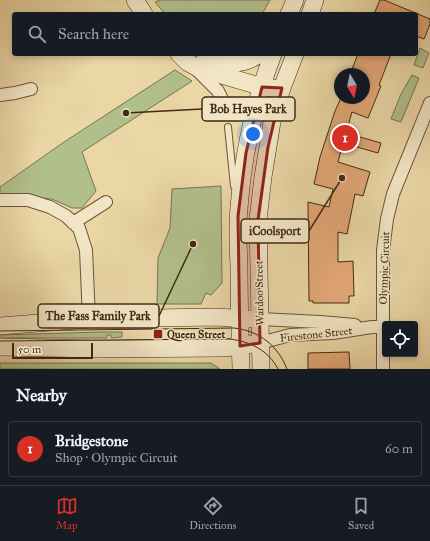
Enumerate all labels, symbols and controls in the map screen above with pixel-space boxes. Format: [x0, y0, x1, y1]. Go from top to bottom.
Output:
search box [12, 12, 418, 56]
icon: search [26, 23, 48, 45]
text: Search here [58, 25, 129, 43]
north arrow [334, 68, 370, 104]
callout: Bob Hayes Park [202, 97, 295, 121]
text: Bob Hayes Park [210, 102, 287, 117]
pin: 1 [332, 123, 358, 153]
your location [243, 124, 263, 144]
callout: iCoolsport [241, 219, 309, 243]
text: iCoolsport [249, 224, 302, 239]
street label: Olympic Circuit [377, 231, 392, 305]
street label: Wardoo Street [252, 260, 267, 326]
callout: The Fass Family Park [38, 304, 159, 328]
text: The Fass Family Park [44, 309, 151, 324]
map controls [382, 321, 418, 357]
button: locate [382, 321, 418, 357]
street label: Firestone Street [279, 324, 353, 345]
marker: Queen Street [152, 328, 164, 340]
place label: Queen Street [167, 328, 226, 342]
scale bar [12, 341, 93, 360]
text: 50 m [18, 343, 41, 356]
text: Nearby [16, 385, 67, 406]
text: Bridgestone [55, 432, 128, 450]
text: 1 [27, 441, 33, 457]
text: 60 m [385, 441, 413, 457]
text: Shop · Olympic Circuit [55, 450, 178, 466]
tab: Map [56, 495, 78, 532]
tab: Directions [189, 495, 237, 532]
tab: Saved [348, 495, 374, 532]

